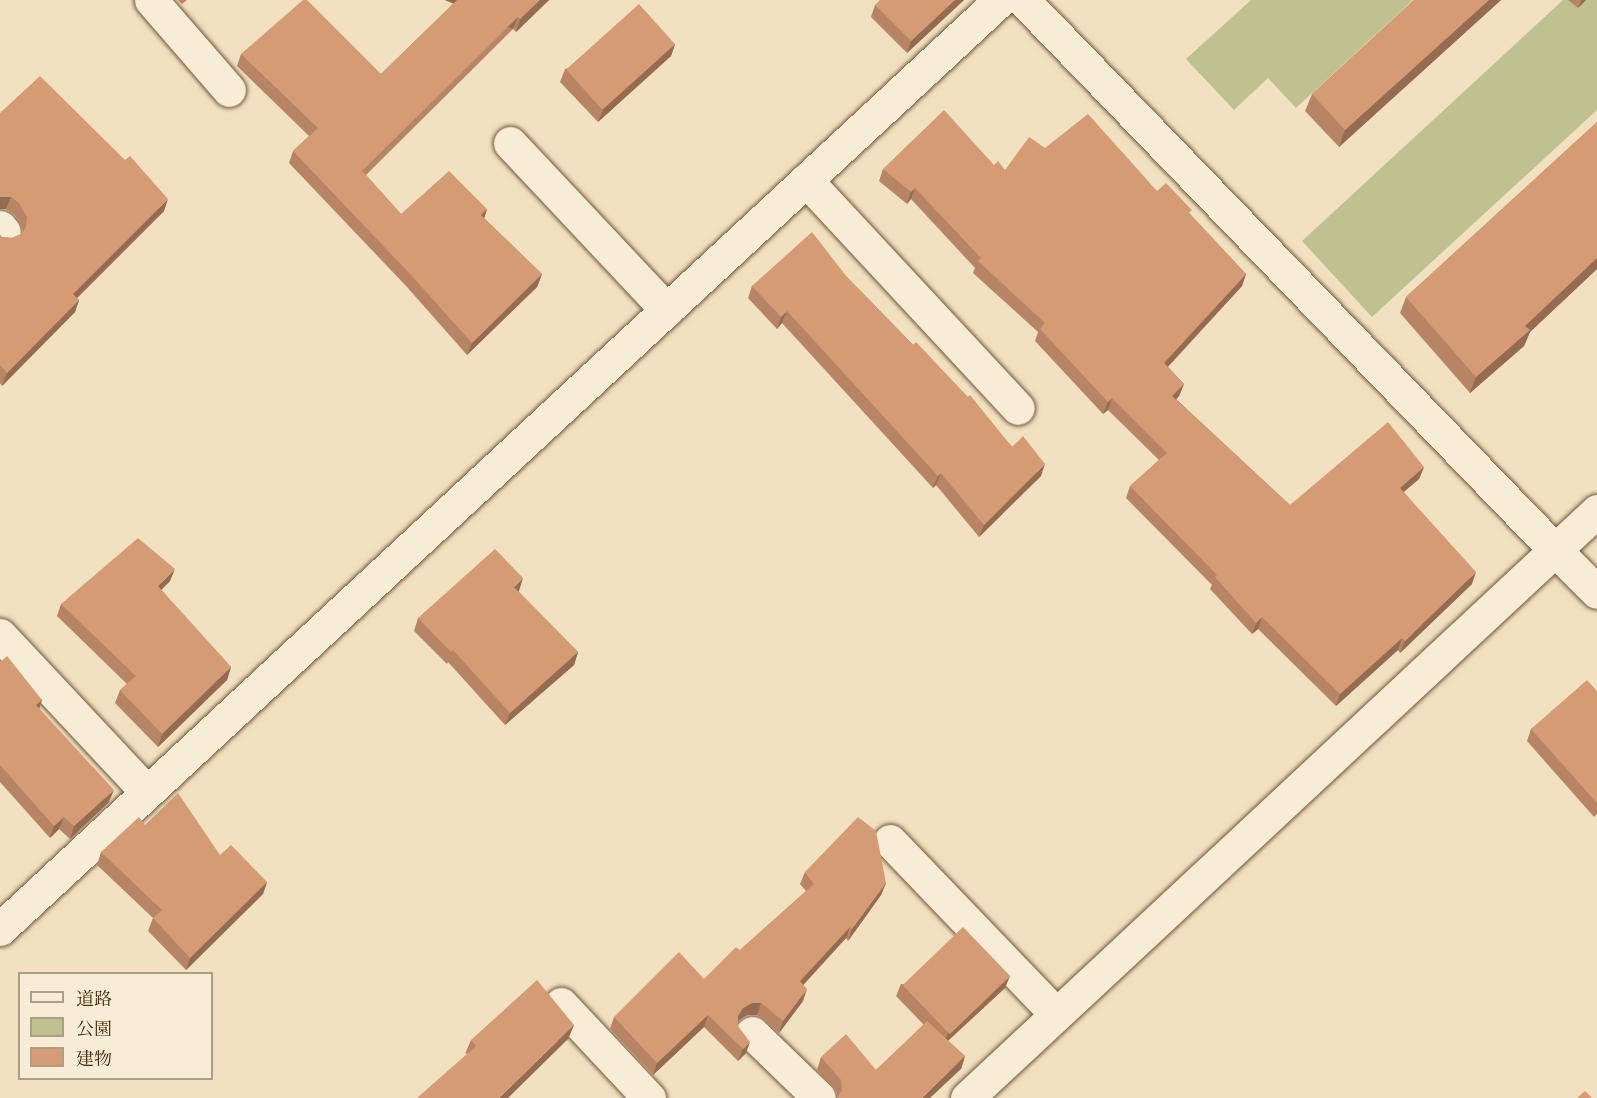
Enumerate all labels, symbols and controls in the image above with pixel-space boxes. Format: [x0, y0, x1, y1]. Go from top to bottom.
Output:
legend [18, 972, 213, 1080]
text: 道路 [76, 989, 112, 1011]
text: 公園 [76, 1019, 112, 1041]
text: 建物 [76, 1049, 112, 1071]

